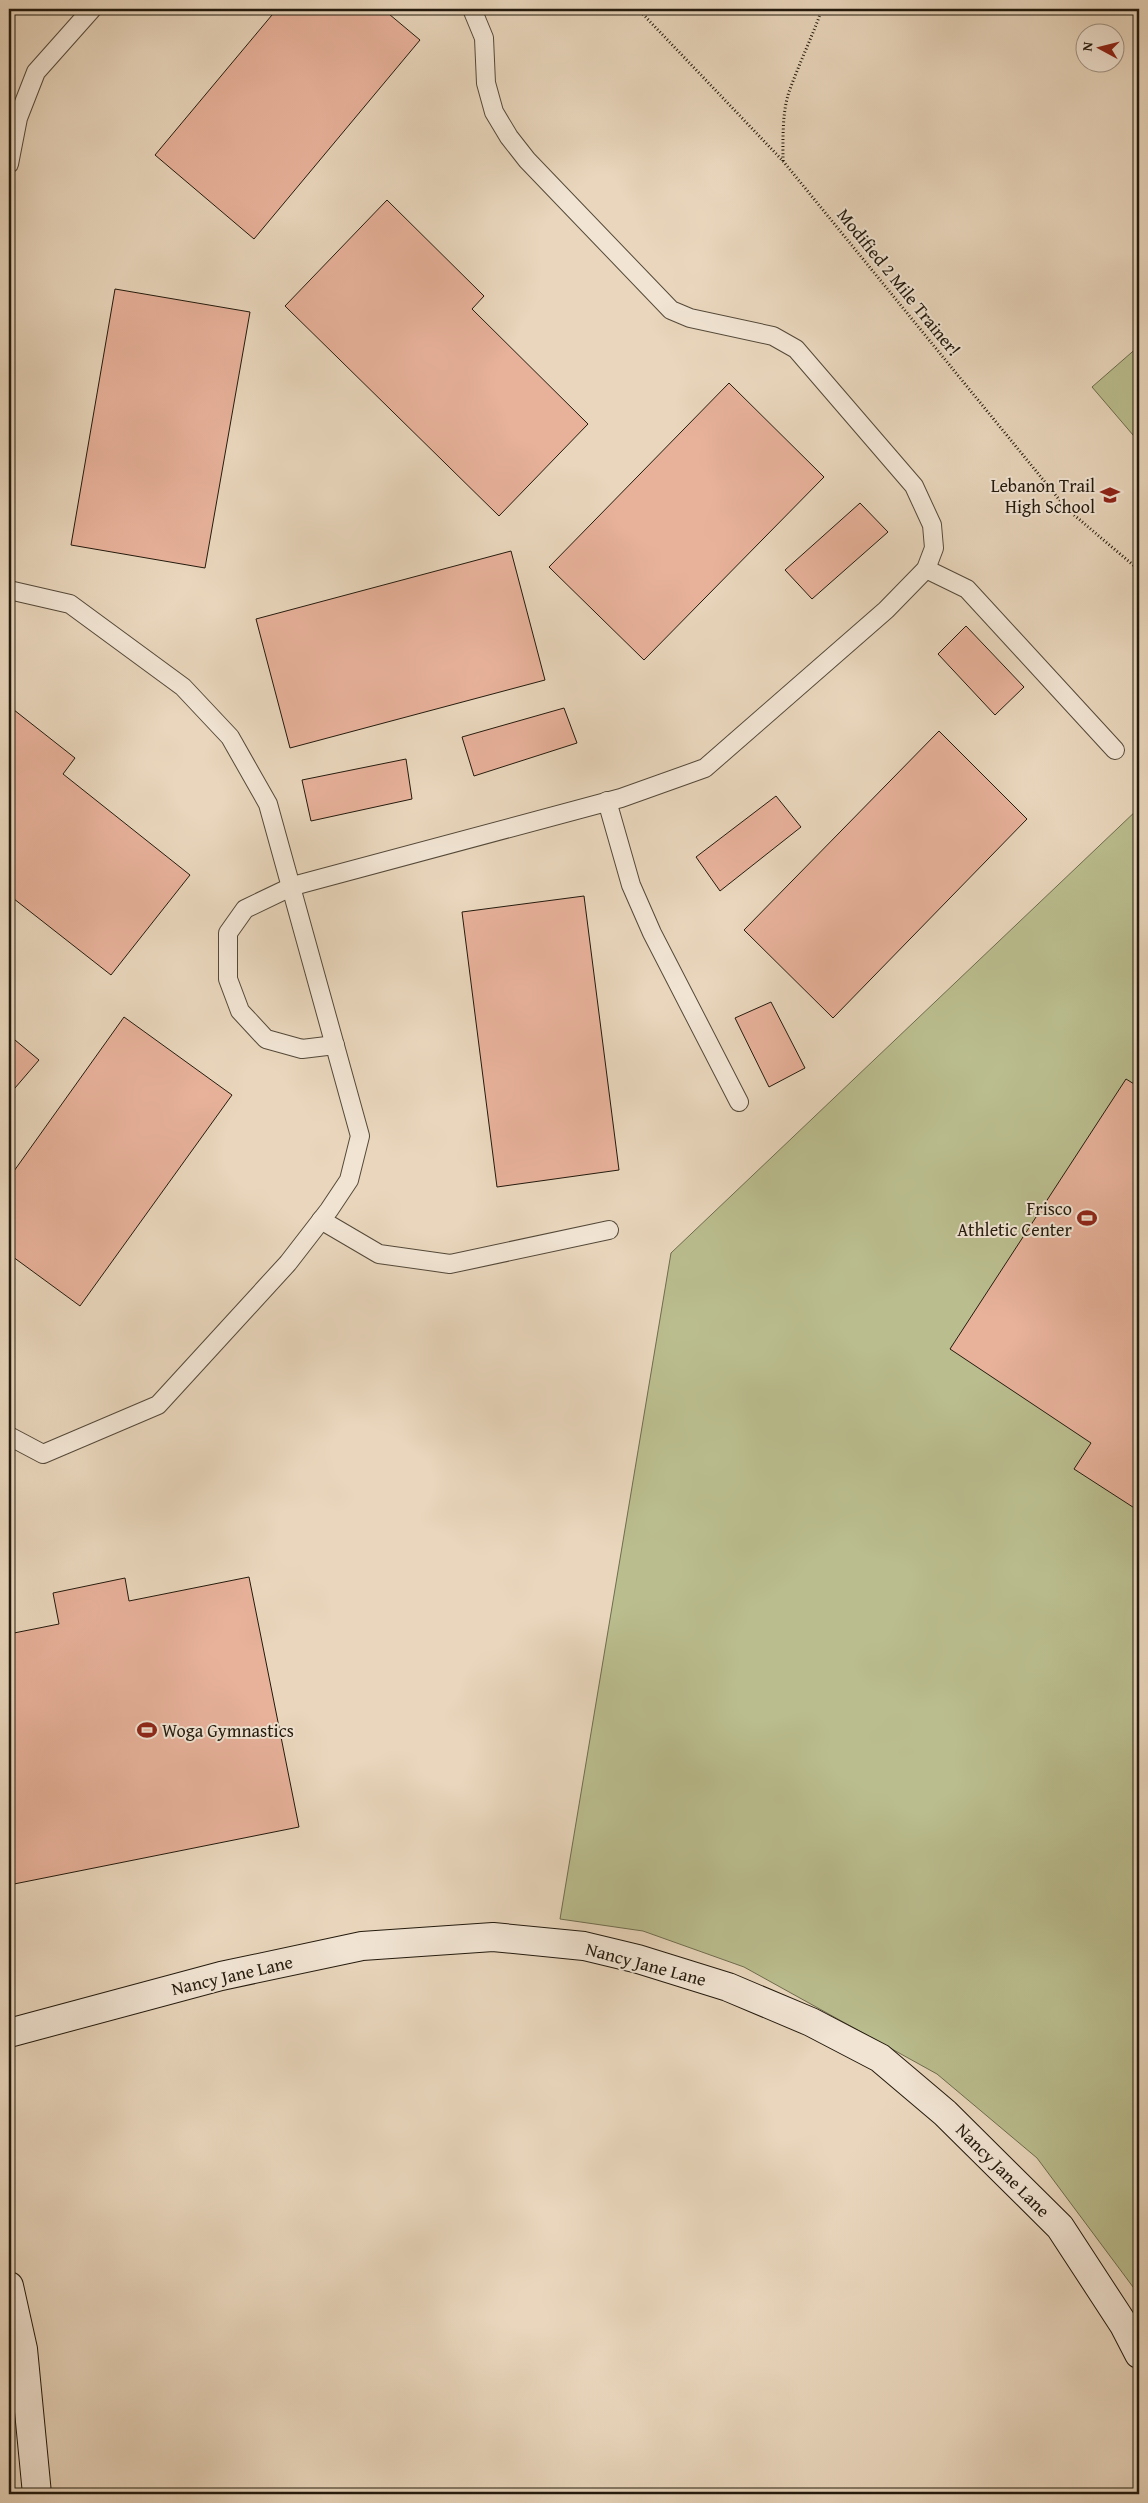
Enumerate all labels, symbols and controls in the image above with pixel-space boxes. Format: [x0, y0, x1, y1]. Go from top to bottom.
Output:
north arrow [1076, 22, 1126, 72]
text: N [1077, 40, 1098, 52]
street label: Modified 2 Mile Trainer! [831, 202, 967, 362]
place label: Lebanon Trail High School [991, 472, 1095, 520]
school or university icon: Lebanon Trail High School [1099, 484, 1121, 506]
place label: Frisco Athletic Center [957, 1195, 1073, 1243]
sports icon: Frisco Athletic Center [1076, 1207, 1098, 1229]
place label: Woga Gymnastics [162, 1717, 294, 1744]
sports icon: Woga Gymnastics [136, 1719, 158, 1741]
street label: Nancy Jane Lane [583, 1935, 709, 1993]
street label: Nancy Jane Lane [169, 1948, 295, 2002]
street label: Nancy Jane Lane [950, 2117, 1056, 2223]

